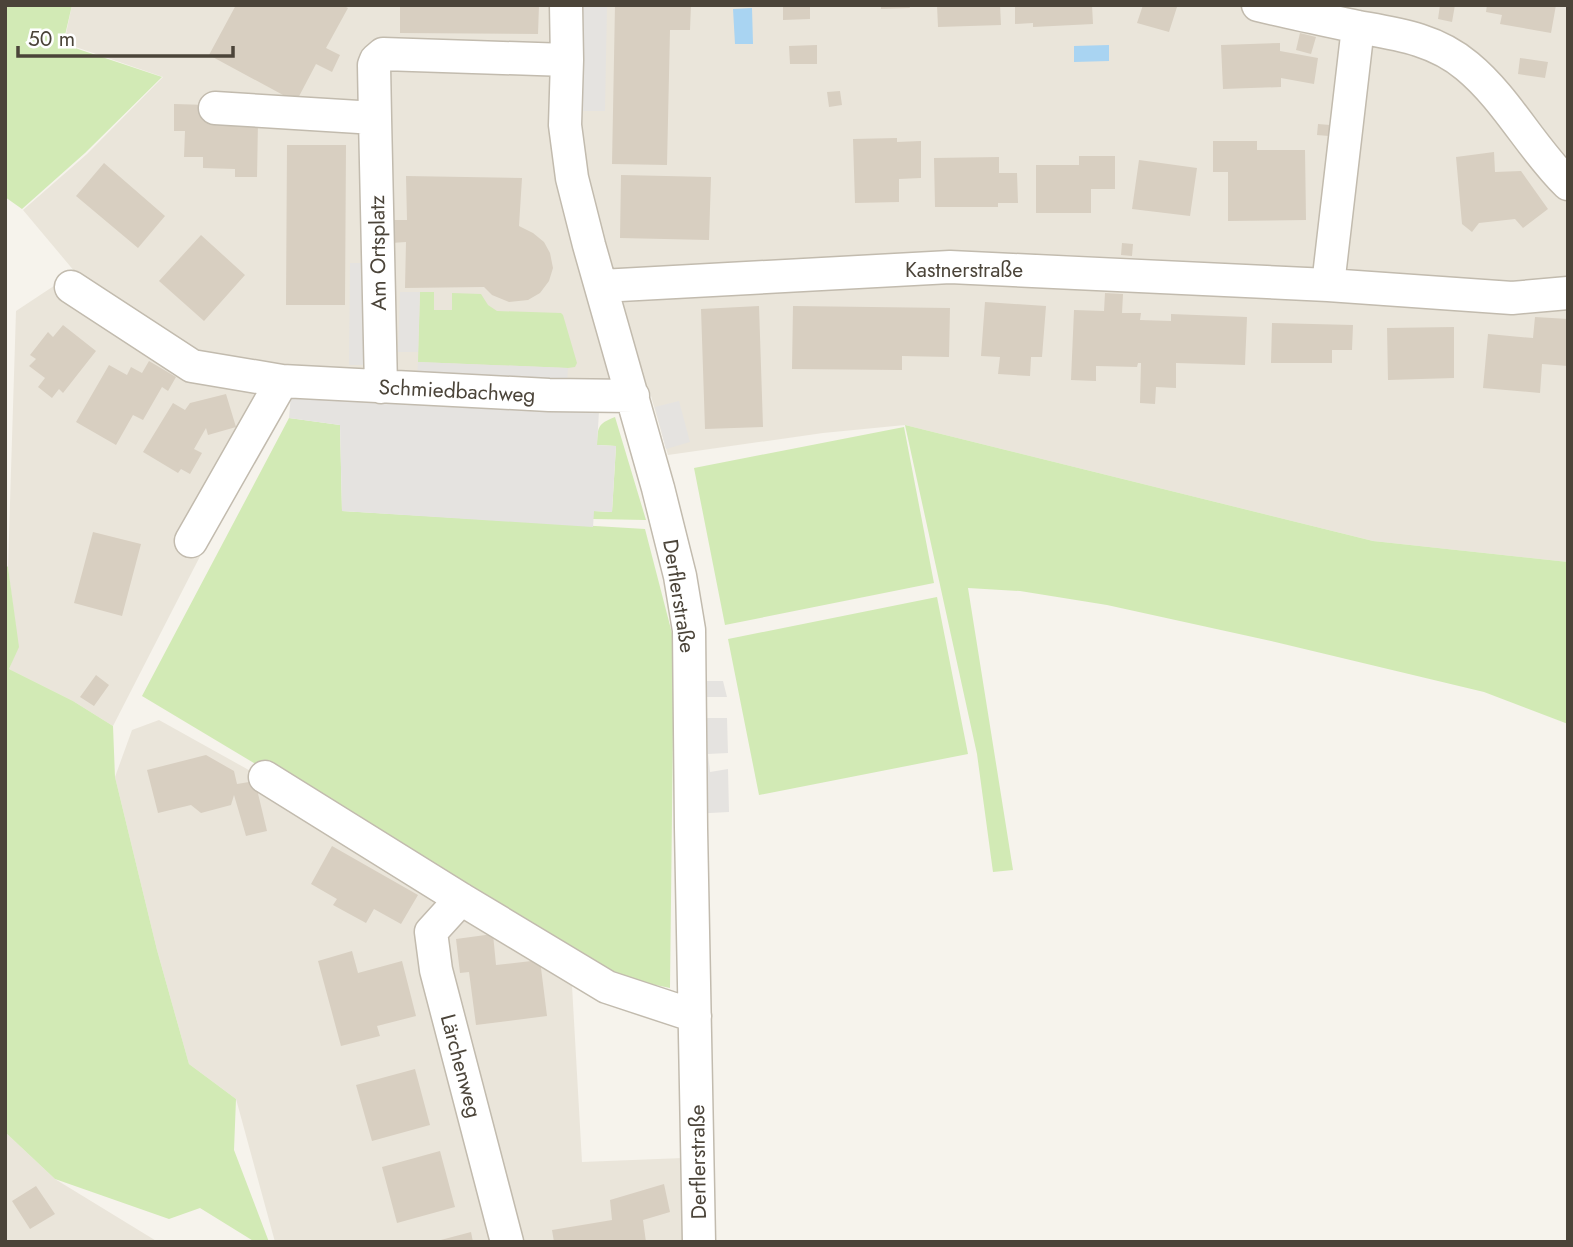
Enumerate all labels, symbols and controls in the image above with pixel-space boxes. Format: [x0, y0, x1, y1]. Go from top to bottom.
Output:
scale bar [18, 14, 233, 58]
text: 50 m [28, 24, 75, 54]
street label: Am Ortsplatz [362, 195, 394, 311]
street label: Kastnerstraße [905, 255, 1023, 285]
street label: Schmiedbachweg [378, 372, 536, 410]
street label: Derflerstraße [655, 537, 703, 655]
street label: Lärchenweg [433, 1011, 489, 1121]
street label: Derflerstraße [682, 1104, 714, 1220]

